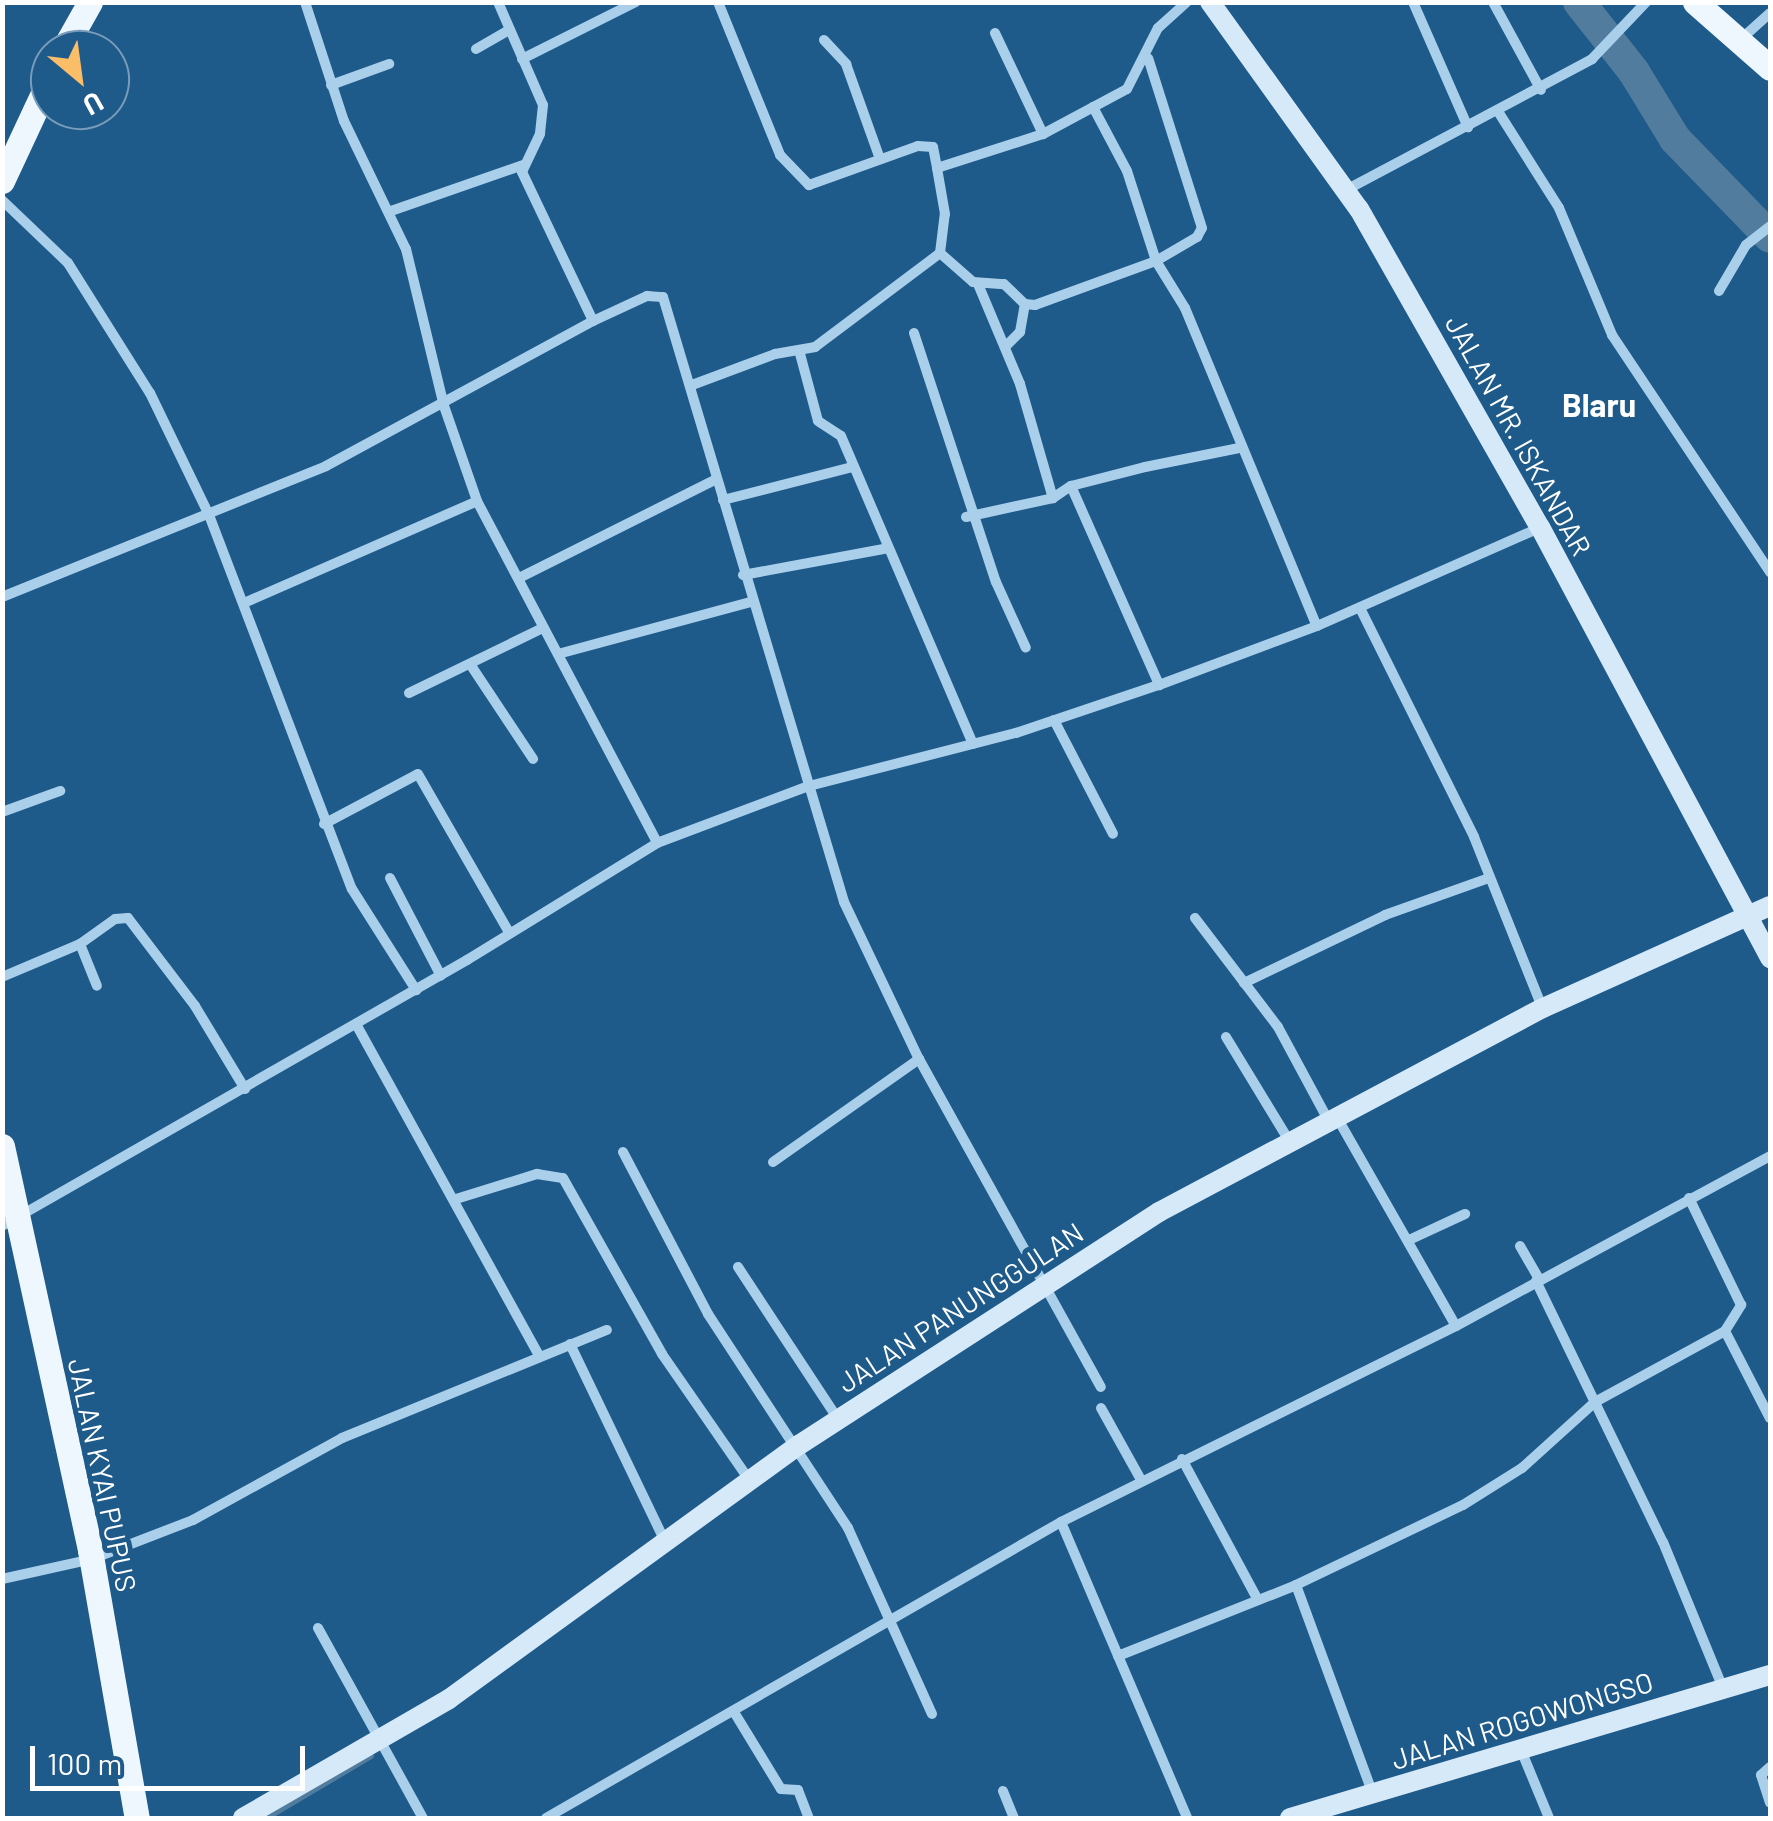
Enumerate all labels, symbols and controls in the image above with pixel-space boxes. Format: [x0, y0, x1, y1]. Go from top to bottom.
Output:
north arrow [30, 30, 130, 130]
text: U [78, 85, 110, 124]
street label: JALAN MR. ISKANDAR [1439, 309, 1599, 561]
district label: Blaru [1562, 385, 1636, 423]
street label: JALAN PANUNGGULAN [831, 1215, 1089, 1399]
street label: JALAN KYAI PUPUS [62, 1355, 144, 1595]
street label: JALAN ROGOWONGSO [1387, 1664, 1657, 1776]
scale bar [35, 1726, 310, 1788]
text: 100 m [47, 1745, 122, 1781]

